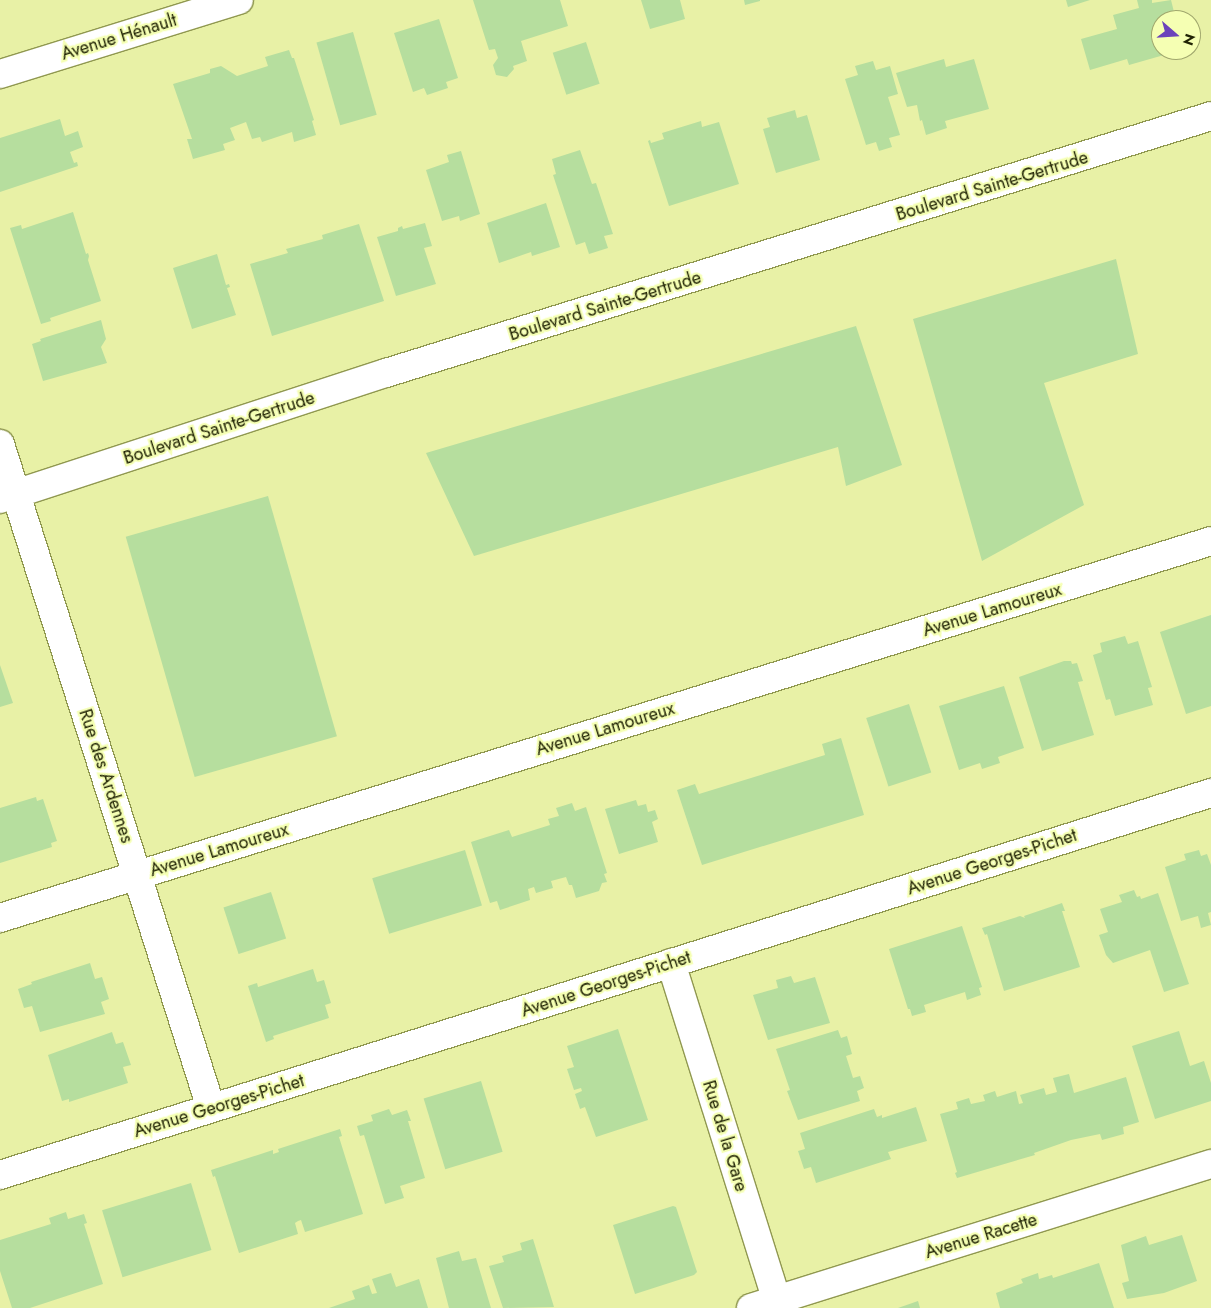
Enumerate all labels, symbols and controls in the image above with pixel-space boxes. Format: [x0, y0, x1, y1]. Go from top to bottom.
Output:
street label: Avenue Hénault [59, 9, 179, 65]
north arrow [1151, 10, 1201, 60]
text: N [1178, 31, 1201, 48]
street label: Boulevard Sainte-Gertrude [893, 146, 1091, 226]
street label: Boulevard Sainte-Gertrude [506, 266, 704, 346]
street label: Boulevard Sainte-Gertrude [121, 387, 317, 469]
street label: Avenue Lamoureux [920, 579, 1064, 641]
street label: Avenue Lamoureux [533, 698, 677, 760]
street label: Rue des Ardennes [74, 706, 138, 846]
street label: Avenue Lamoureux [147, 819, 291, 881]
street label: Avenue Georges-Pichet [904, 824, 1080, 900]
street label: Avenue Georges-Pichet [518, 946, 694, 1022]
street label: Avenue Georges-Pichet [131, 1070, 307, 1142]
street label: Rue de la Gare [698, 1078, 752, 1194]
street label: Avenue Racette [922, 1209, 1040, 1263]

